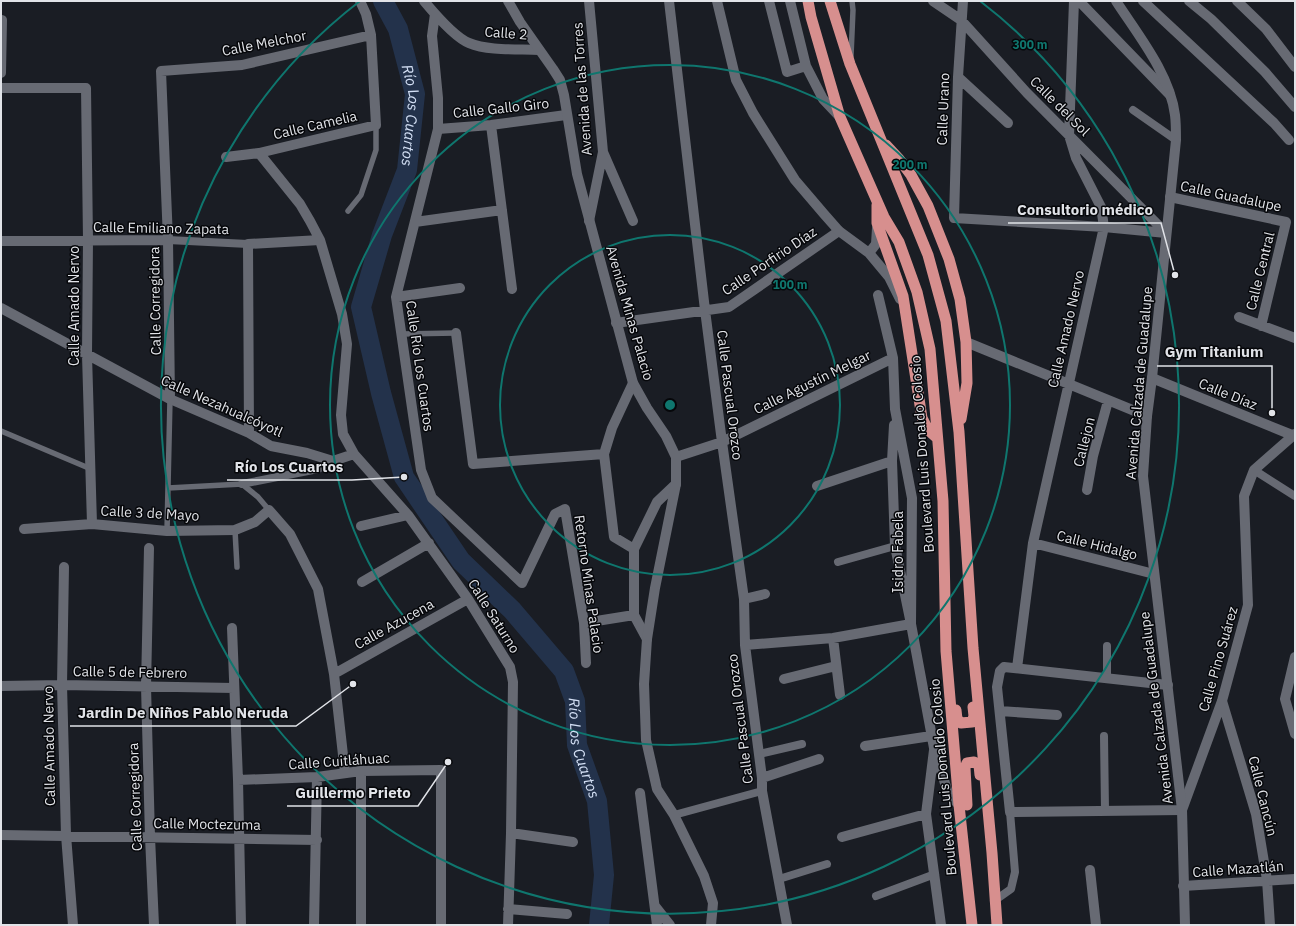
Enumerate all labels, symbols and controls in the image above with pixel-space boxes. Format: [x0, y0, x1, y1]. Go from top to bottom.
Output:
street label: Avenida de las Torres [568, 22, 596, 156]
street label: Calle 2 [484, 23, 528, 43]
street label: Calle Melchor [220, 26, 308, 60]
text: 300 m [1012, 37, 1048, 52]
water label: Río Los Cuartos [398, 62, 425, 167]
street label: Calle Urano [933, 72, 953, 146]
street label: Calle del Sol [1026, 72, 1094, 140]
street label: Calle Gallo Giro [452, 94, 550, 122]
street label: Calle Camelia [271, 106, 359, 143]
text: 200 m [892, 157, 928, 172]
street label: Calle Guadalupe [1179, 176, 1284, 216]
callout: Consultorio médico [1008, 196, 1161, 223]
text: Consultorio médico [1017, 200, 1153, 219]
street label: Calle Emiliano Zapata [93, 218, 230, 238]
street label: Calle Porfirio Díaz [718, 222, 820, 299]
street label: Calle Central [1242, 230, 1278, 312]
street label: Avenida Minas Palacio [602, 244, 658, 383]
street label: Calle Amado Nervo [65, 246, 83, 366]
street label: Calle Corregidora [145, 246, 165, 355]
street label: Calle Amado Nervo [1044, 268, 1088, 390]
text: 100 m [772, 277, 808, 292]
street label: Avenida Calzada de Guadalupe [1122, 285, 1156, 480]
street label: Calle Río Los Cuartos [402, 299, 438, 433]
street label: Calle Pascual Orozco [713, 329, 747, 461]
callout: Gym Titanium [1157, 339, 1272, 366]
text: Gym Titanium [1165, 342, 1263, 361]
street label: Calle Agustín Melgar [750, 346, 874, 418]
street label: Boulevard Luis Donaldo Colosio [906, 355, 938, 553]
street label: Calle Nezahualcóyotl [158, 371, 286, 441]
street label: Calle Díaz [1196, 374, 1260, 414]
centre of rings [663, 398, 677, 412]
street label: Callejon [1069, 415, 1099, 469]
callout: Río Los Cuartos [227, 453, 352, 480]
text: Río Los Cuartos [235, 457, 344, 476]
street label: Calle 3 de Mayo [100, 501, 200, 525]
street label: Isidro Fabela [889, 510, 907, 593]
street label: Retorno Minas Palacio [570, 514, 608, 654]
street label: Calle Hidalgo [1055, 526, 1139, 564]
street label: Calle Saturno [464, 576, 524, 657]
street label: Calle Azucena [351, 594, 437, 653]
street label: Calle Pino Suárez [1194, 604, 1242, 714]
street label: Avenida Calzada de Guadalupe [1135, 610, 1177, 805]
street label: Calle Pascual Orozco [723, 653, 757, 785]
street label: Calle 5 de Febrero [73, 662, 188, 682]
street label: Boulevard Luis Donaldo Colosio [925, 678, 961, 876]
street label: Calle Amado Nervo [39, 686, 59, 806]
water label: Río Los Cuartos [565, 697, 605, 801]
callout: Jardin De Niños Pablo Neruda [70, 699, 296, 726]
text: Jardin De Niños Pablo Neruda [78, 703, 289, 722]
street label: Calle Corregidora [124, 742, 146, 852]
street label: Calle Cuitláhuac [288, 748, 390, 774]
street label: Calle Cancún [1244, 754, 1282, 838]
callout: Guillermo Prieto [287, 779, 418, 806]
text: Guillermo Prieto [295, 783, 411, 802]
street label: Calle Moctezuma [153, 814, 261, 834]
street label: Calle Mazatlán [1192, 857, 1284, 881]

